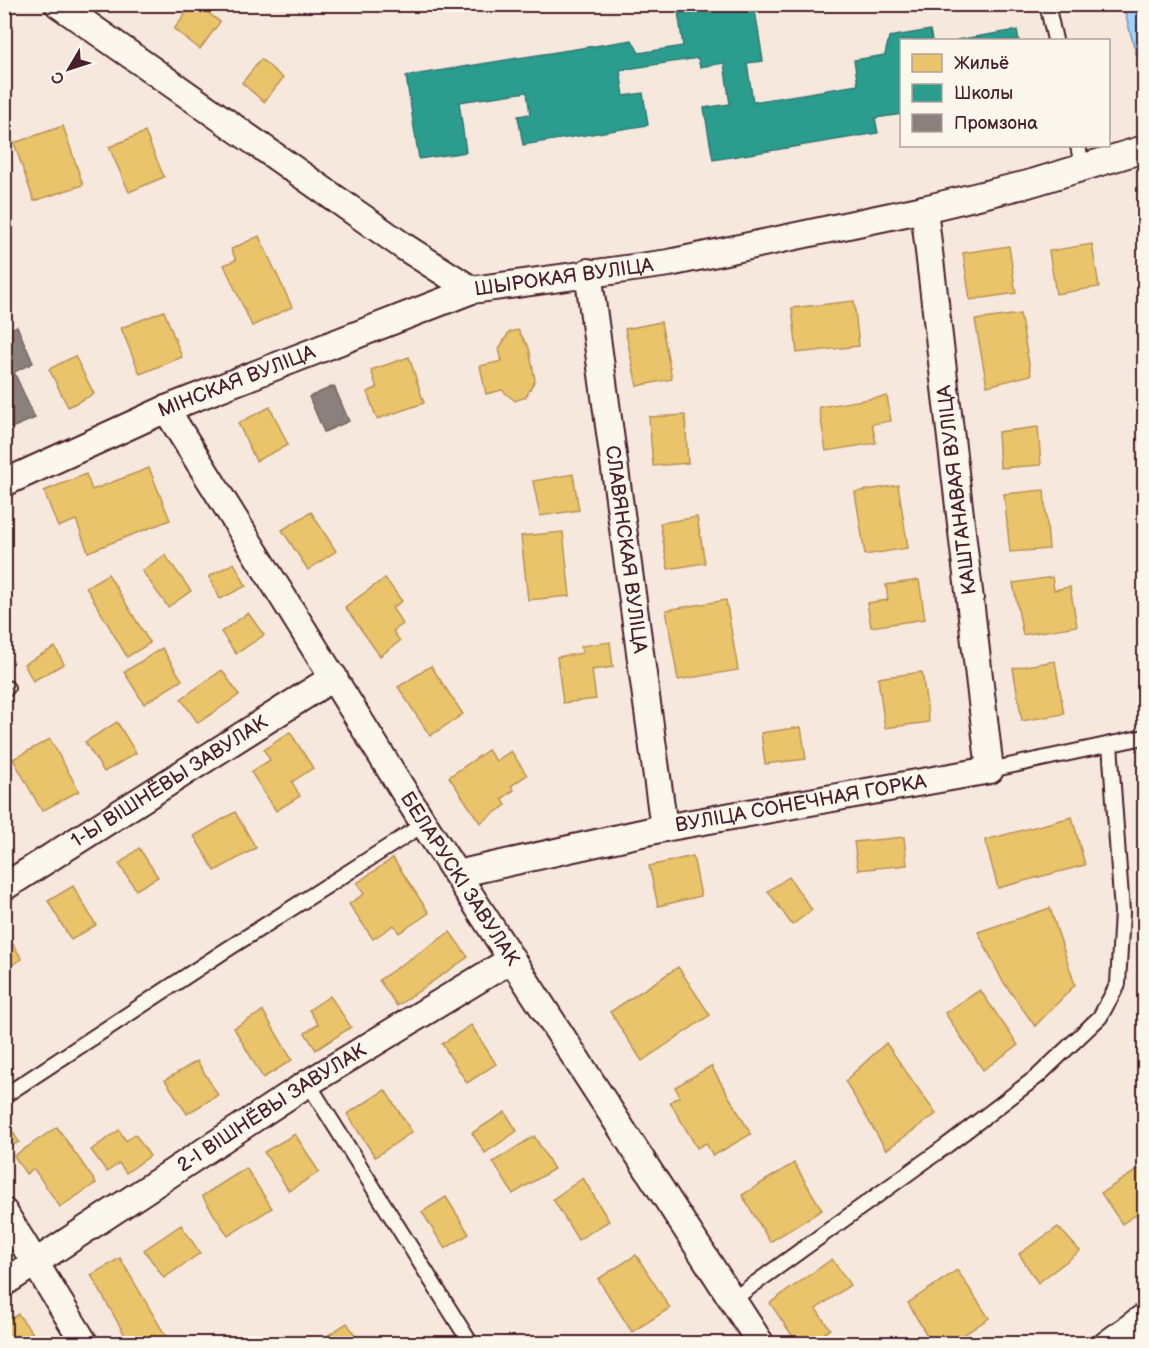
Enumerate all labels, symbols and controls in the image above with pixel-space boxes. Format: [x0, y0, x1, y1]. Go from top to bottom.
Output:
north arrow [39, 39, 99, 99]
legend [900, 39, 1110, 147]
text: Жильё [954, 53, 1009, 74]
text: С [48, 67, 69, 88]
text: Школы [954, 83, 1013, 104]
text: Промзона [954, 113, 1038, 134]
street label: ШЫРОКАЯ ВУЛІЦА [473, 253, 656, 302]
street label: МІНСКАЯ ВУЛІЦА [155, 340, 320, 423]
street label: КАШТАНАВАЯ ВУЛІЦА [932, 383, 982, 596]
street label: СЛАВЯНСКАЯ ВУЛІЦА [600, 444, 652, 656]
street label: 1-Ы ВІШНЁВЫ ЗАВУЛАК [67, 710, 272, 853]
street label: ВУЛІЦА СОНЕЧНАЯ ГОРКА [673, 769, 929, 838]
street label: БЕЛАРУСКІ ЗАВУЛАК [395, 787, 525, 970]
street label: 2-І ВІШНЁВЫ ЗАВУЛАК [173, 1038, 371, 1178]

